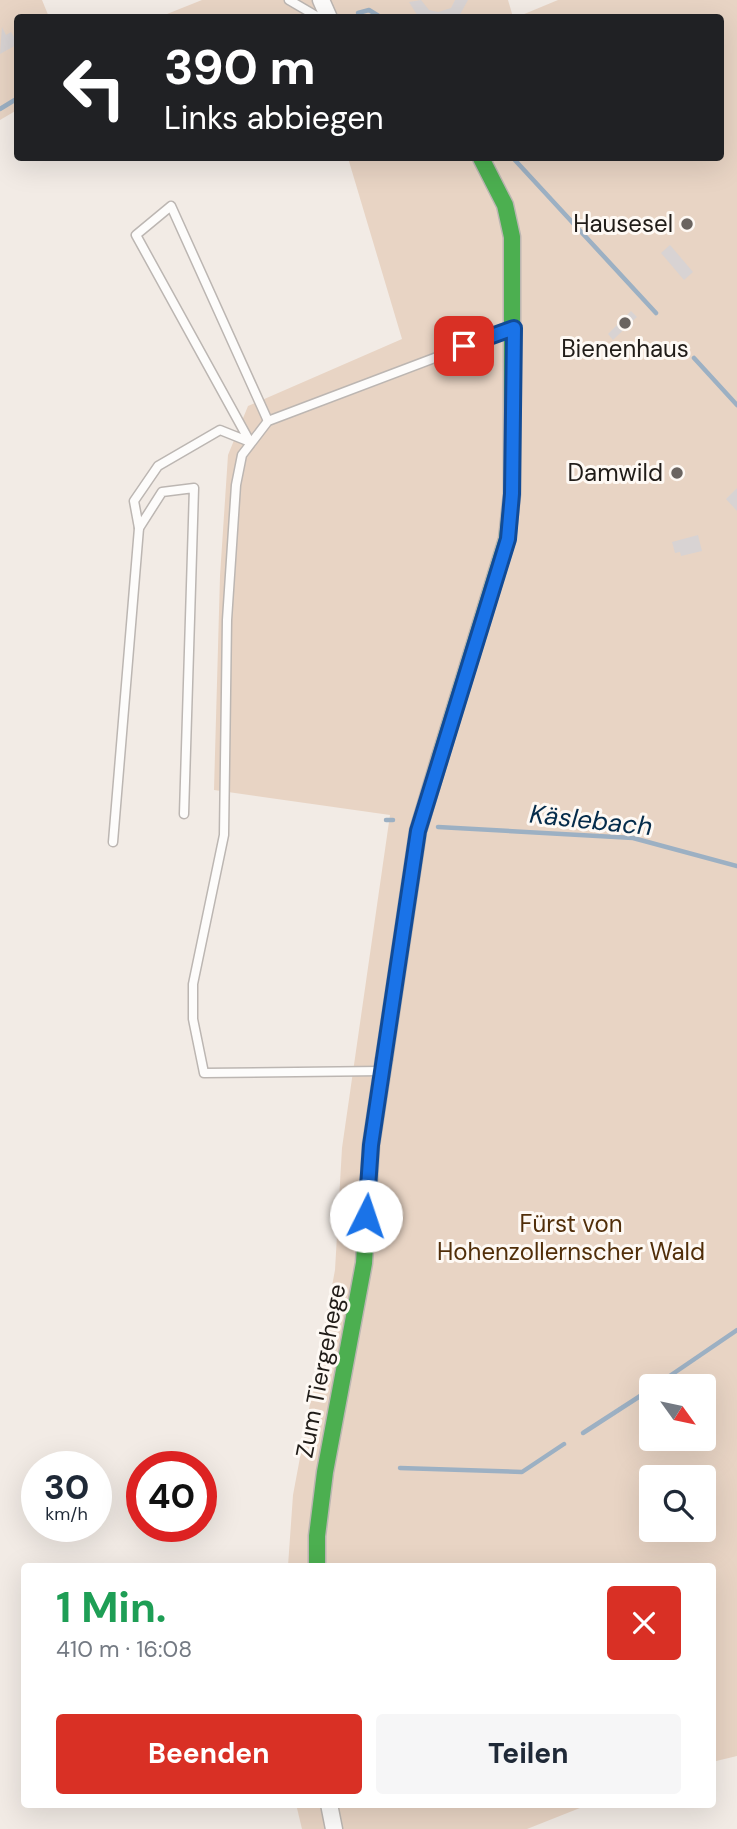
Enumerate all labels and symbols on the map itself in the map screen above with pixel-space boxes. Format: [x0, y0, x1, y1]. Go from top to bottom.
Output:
place label: Hausesel [573, 208, 673, 239]
marker: Hausesel [679, 216, 695, 232]
marker: Bienenhaus [617, 315, 633, 331]
pin [434, 316, 494, 376]
place label: Bienenhaus [561, 333, 689, 364]
place label: Damwild [568, 457, 663, 488]
marker: Damwild [669, 465, 685, 481]
water label: Käslebach [528, 797, 654, 843]
position arrow [329, 1179, 403, 1253]
park label: Fürst von Hohenzollernscher Wald [437, 1208, 705, 1267]
street label: Zum Tiergehege [288, 1281, 353, 1460]
north arrow [639, 1374, 716, 1451]
speed limit sign: 40 [126, 1451, 217, 1542]

